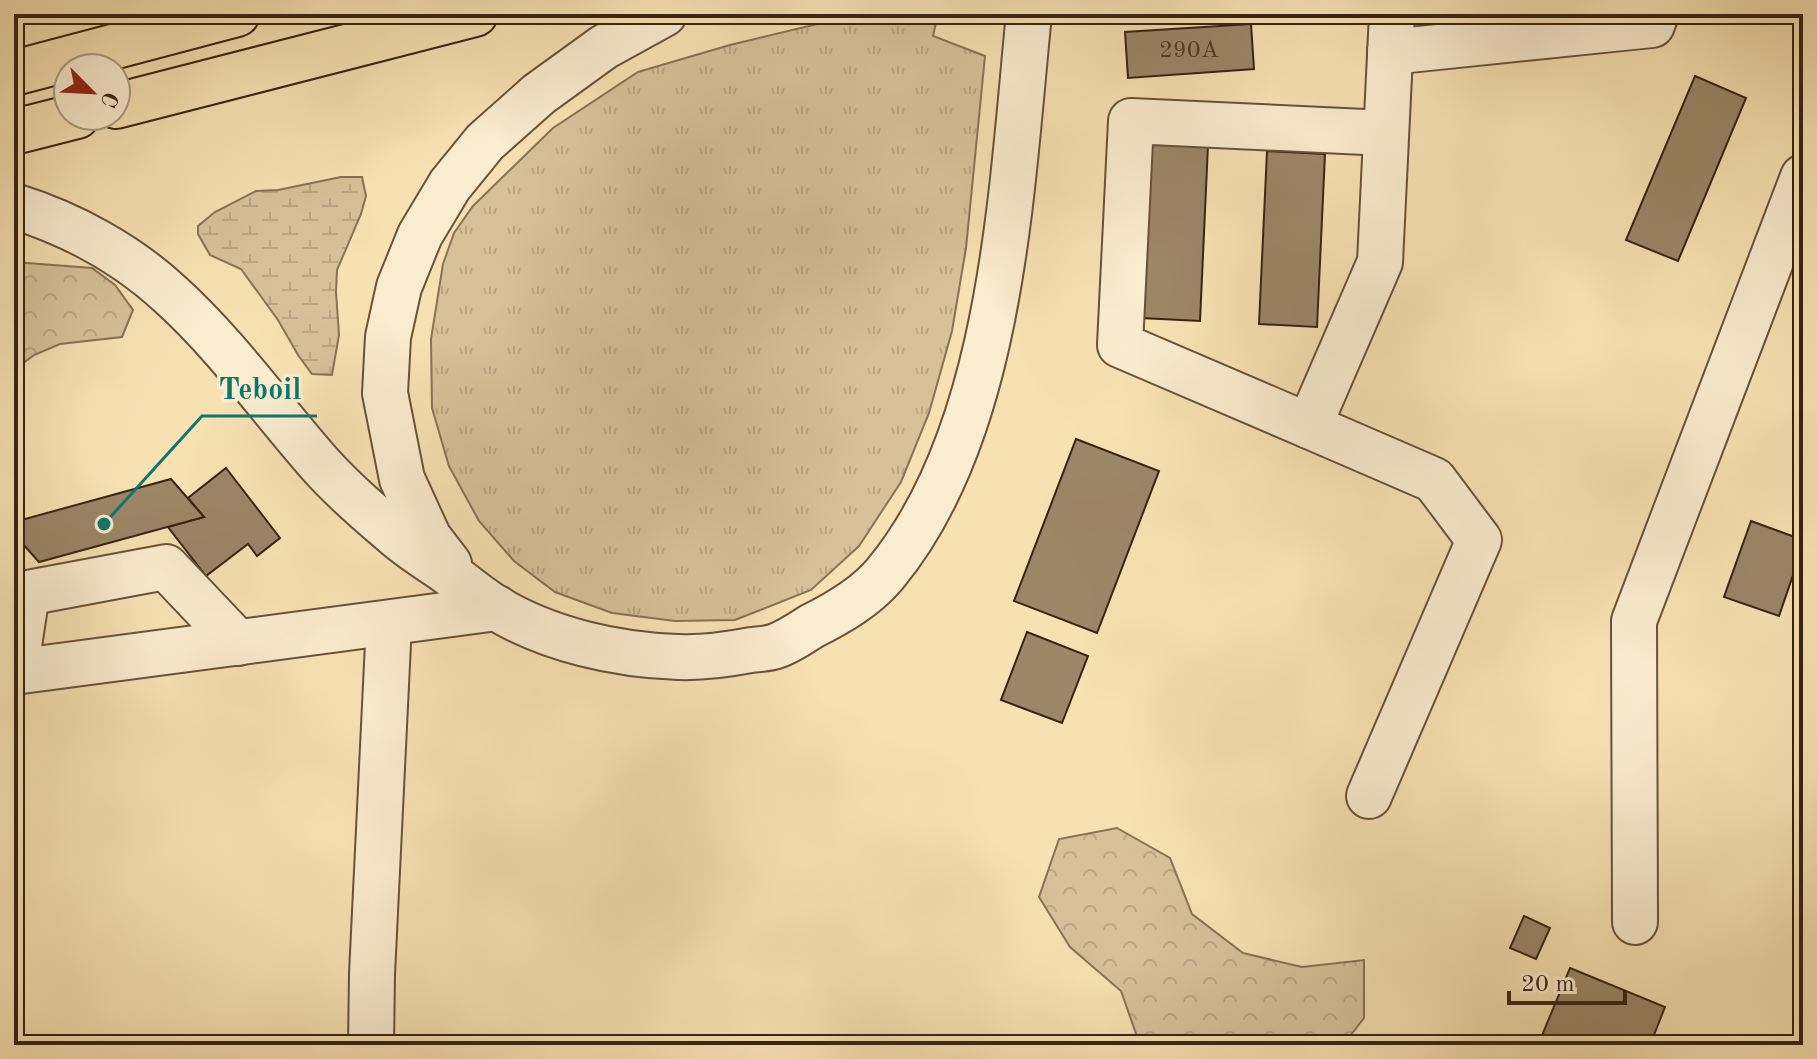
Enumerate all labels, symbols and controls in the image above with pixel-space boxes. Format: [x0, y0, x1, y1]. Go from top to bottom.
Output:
house number: 290А [1159, 39, 1219, 63]
north arrow [52, 52, 132, 132]
text: С [95, 88, 121, 110]
callout: Teboil [202, 362, 317, 416]
text: Teboil [219, 376, 301, 406]
scale bar [1509, 955, 1625, 1005]
text: 20 m [1521, 973, 1575, 997]

